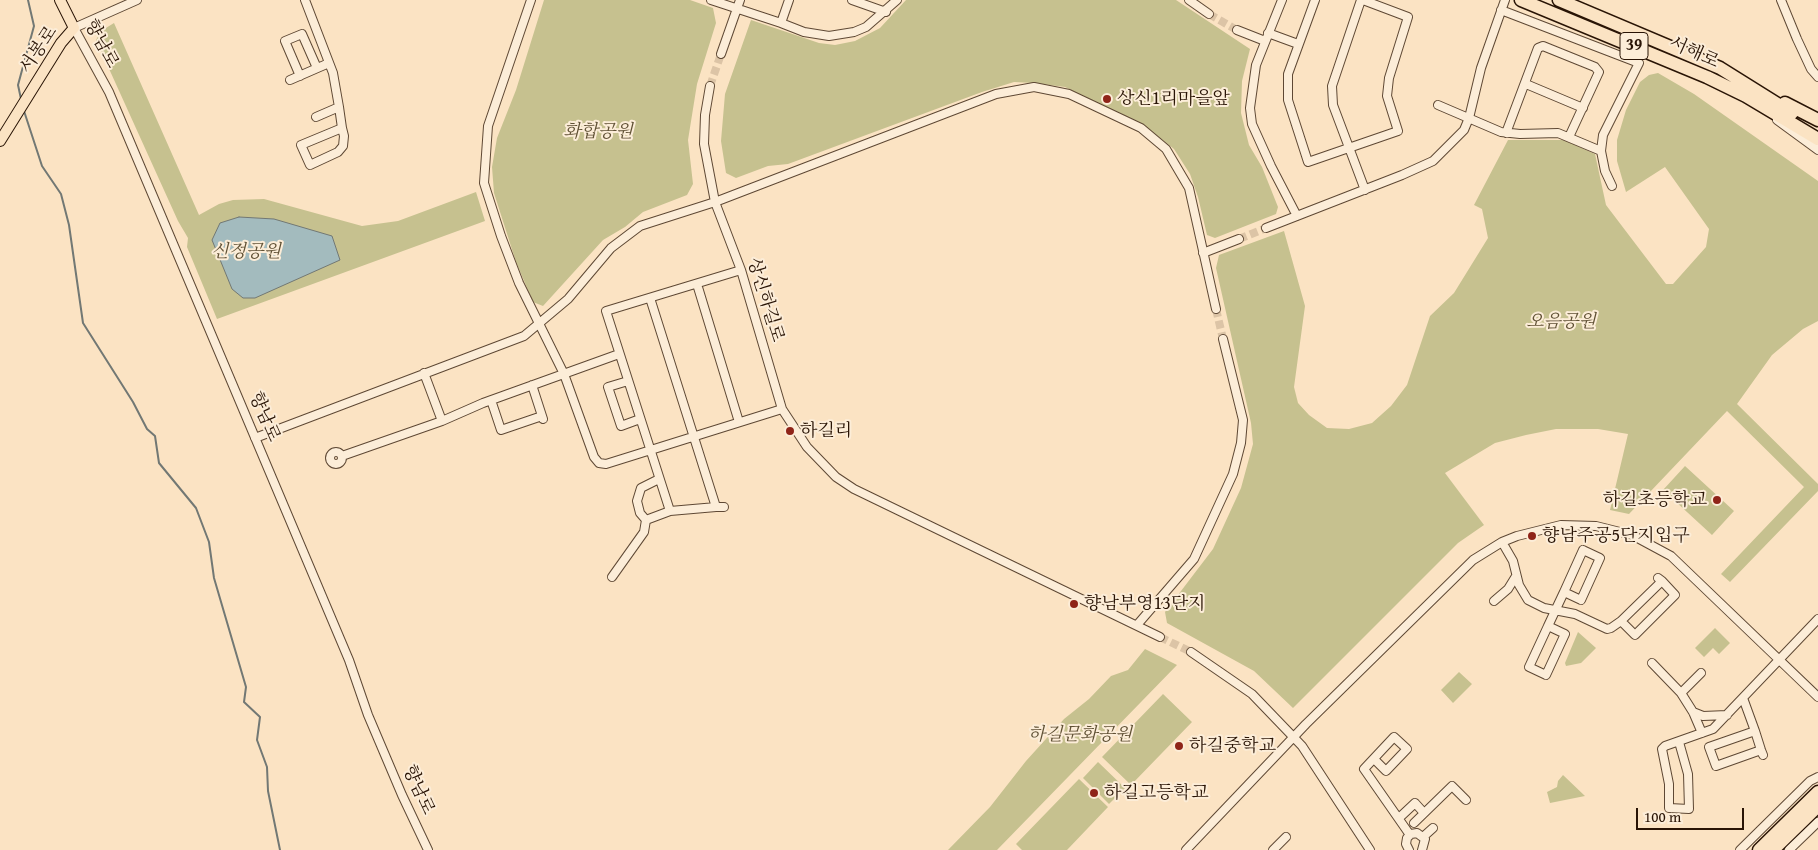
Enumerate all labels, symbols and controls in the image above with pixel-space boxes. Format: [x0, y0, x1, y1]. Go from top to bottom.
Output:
street label: 향남로 [79, 16, 123, 72]
street label: 서봉로 [15, 22, 63, 78]
road number: 39 [1620, 32, 1648, 59]
street label: 서해로 [1666, 33, 1722, 73]
place label: 상신1리마을앞 [1117, 88, 1230, 110]
marker: 상신1리마을앞 [1101, 93, 1113, 105]
park label: 화합공원 [563, 121, 633, 143]
park label: 신정공원 [211, 241, 281, 263]
street label: 상신하길로 [742, 255, 788, 345]
park label: 오음공원 [1526, 311, 1596, 333]
street label: 향남로 [244, 389, 284, 445]
place label: 하길리 [800, 420, 852, 442]
marker: 하길리 [784, 425, 796, 437]
place label: 하길초등학교 [1603, 489, 1707, 511]
marker: 하길초등학교 [1711, 494, 1723, 506]
place label: 향남주공5단지입구 [1542, 525, 1690, 547]
marker: 향남주공5단지입구 [1526, 530, 1538, 542]
place label: 향남부영13단지 [1084, 593, 1206, 615]
marker: 향남부영13단지 [1068, 598, 1080, 610]
park label: 하길문화공원 [1028, 724, 1132, 746]
place label: 하길중학교 [1189, 735, 1276, 757]
marker: 하길중학교 [1173, 740, 1185, 752]
street label: 향남로 [398, 762, 438, 818]
place label: 하길고등학교 [1104, 782, 1208, 804]
marker: 하길고등학교 [1088, 787, 1100, 799]
scale bar [1638, 798, 1746, 830]
text: 100 m [1644, 806, 1681, 827]

